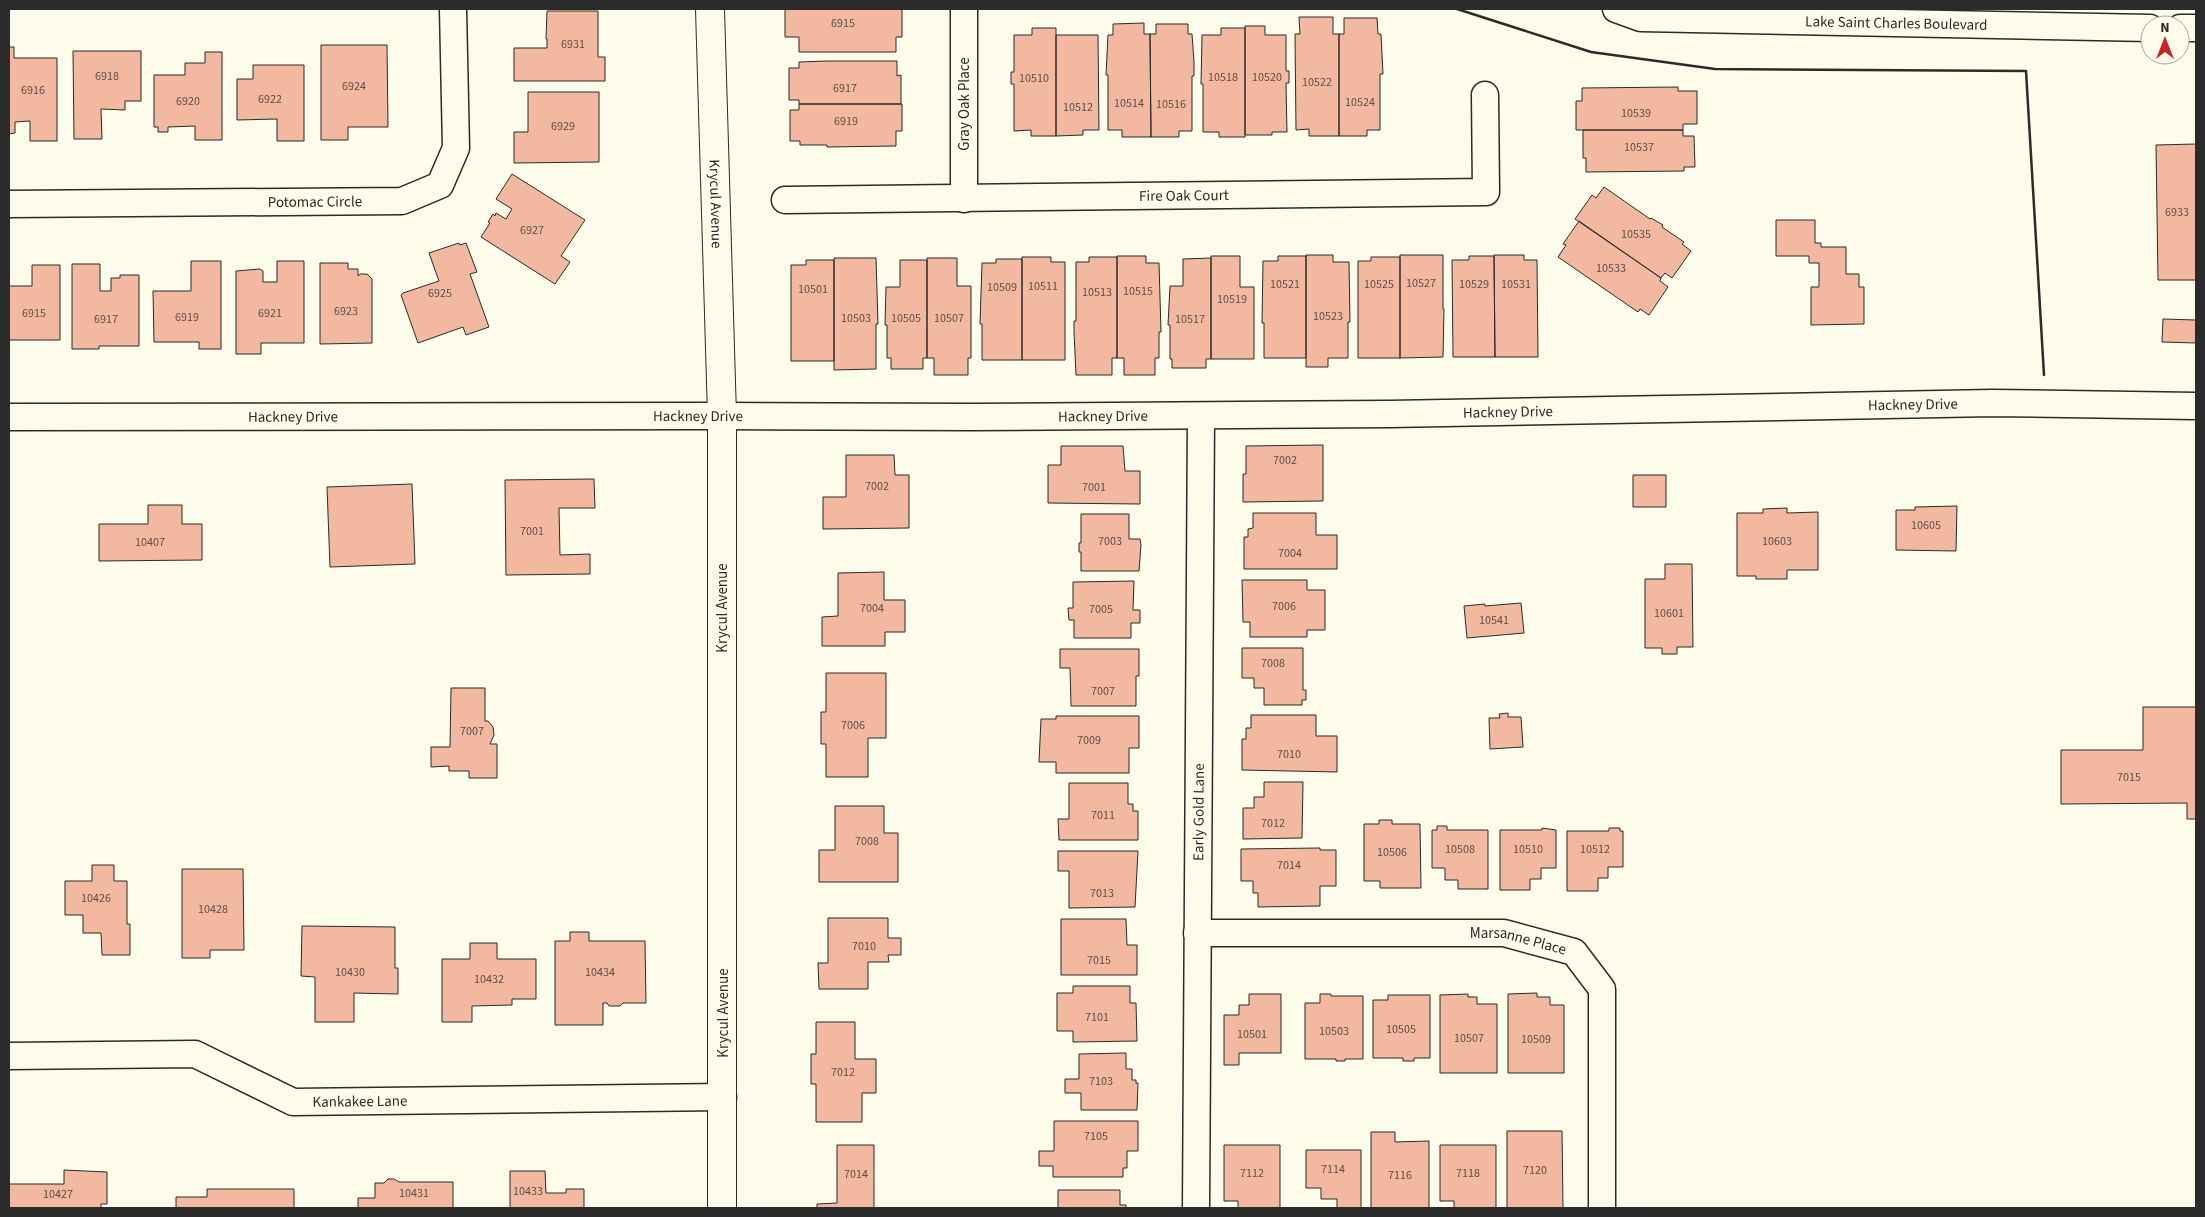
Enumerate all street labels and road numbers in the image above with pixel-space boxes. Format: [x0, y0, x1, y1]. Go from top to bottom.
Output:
street label: Lake Saint Charles Boulevard [1805, 11, 1988, 35]
street label: Gray Oak Place [954, 57, 975, 151]
street label: Krycul Avenue [704, 159, 728, 249]
street label: Fire Oak Court [1139, 184, 1229, 206]
street label: Potomac Circle [268, 191, 362, 213]
street label: Hackney Drive [1868, 393, 1958, 416]
street label: Hackney Drive [1463, 401, 1553, 423]
street label: Hackney Drive [653, 405, 743, 427]
street label: Hackney Drive [1058, 405, 1148, 427]
street label: Hackney Drive [248, 406, 338, 427]
street label: Krycul Avenue [712, 563, 733, 653]
street label: Early Gold Lane [1188, 763, 1209, 861]
street label: Marsanne Place [1470, 923, 1569, 960]
street label: Krycul Avenue [713, 968, 734, 1058]
street label: Kankakee Lane [312, 1090, 407, 1112]

